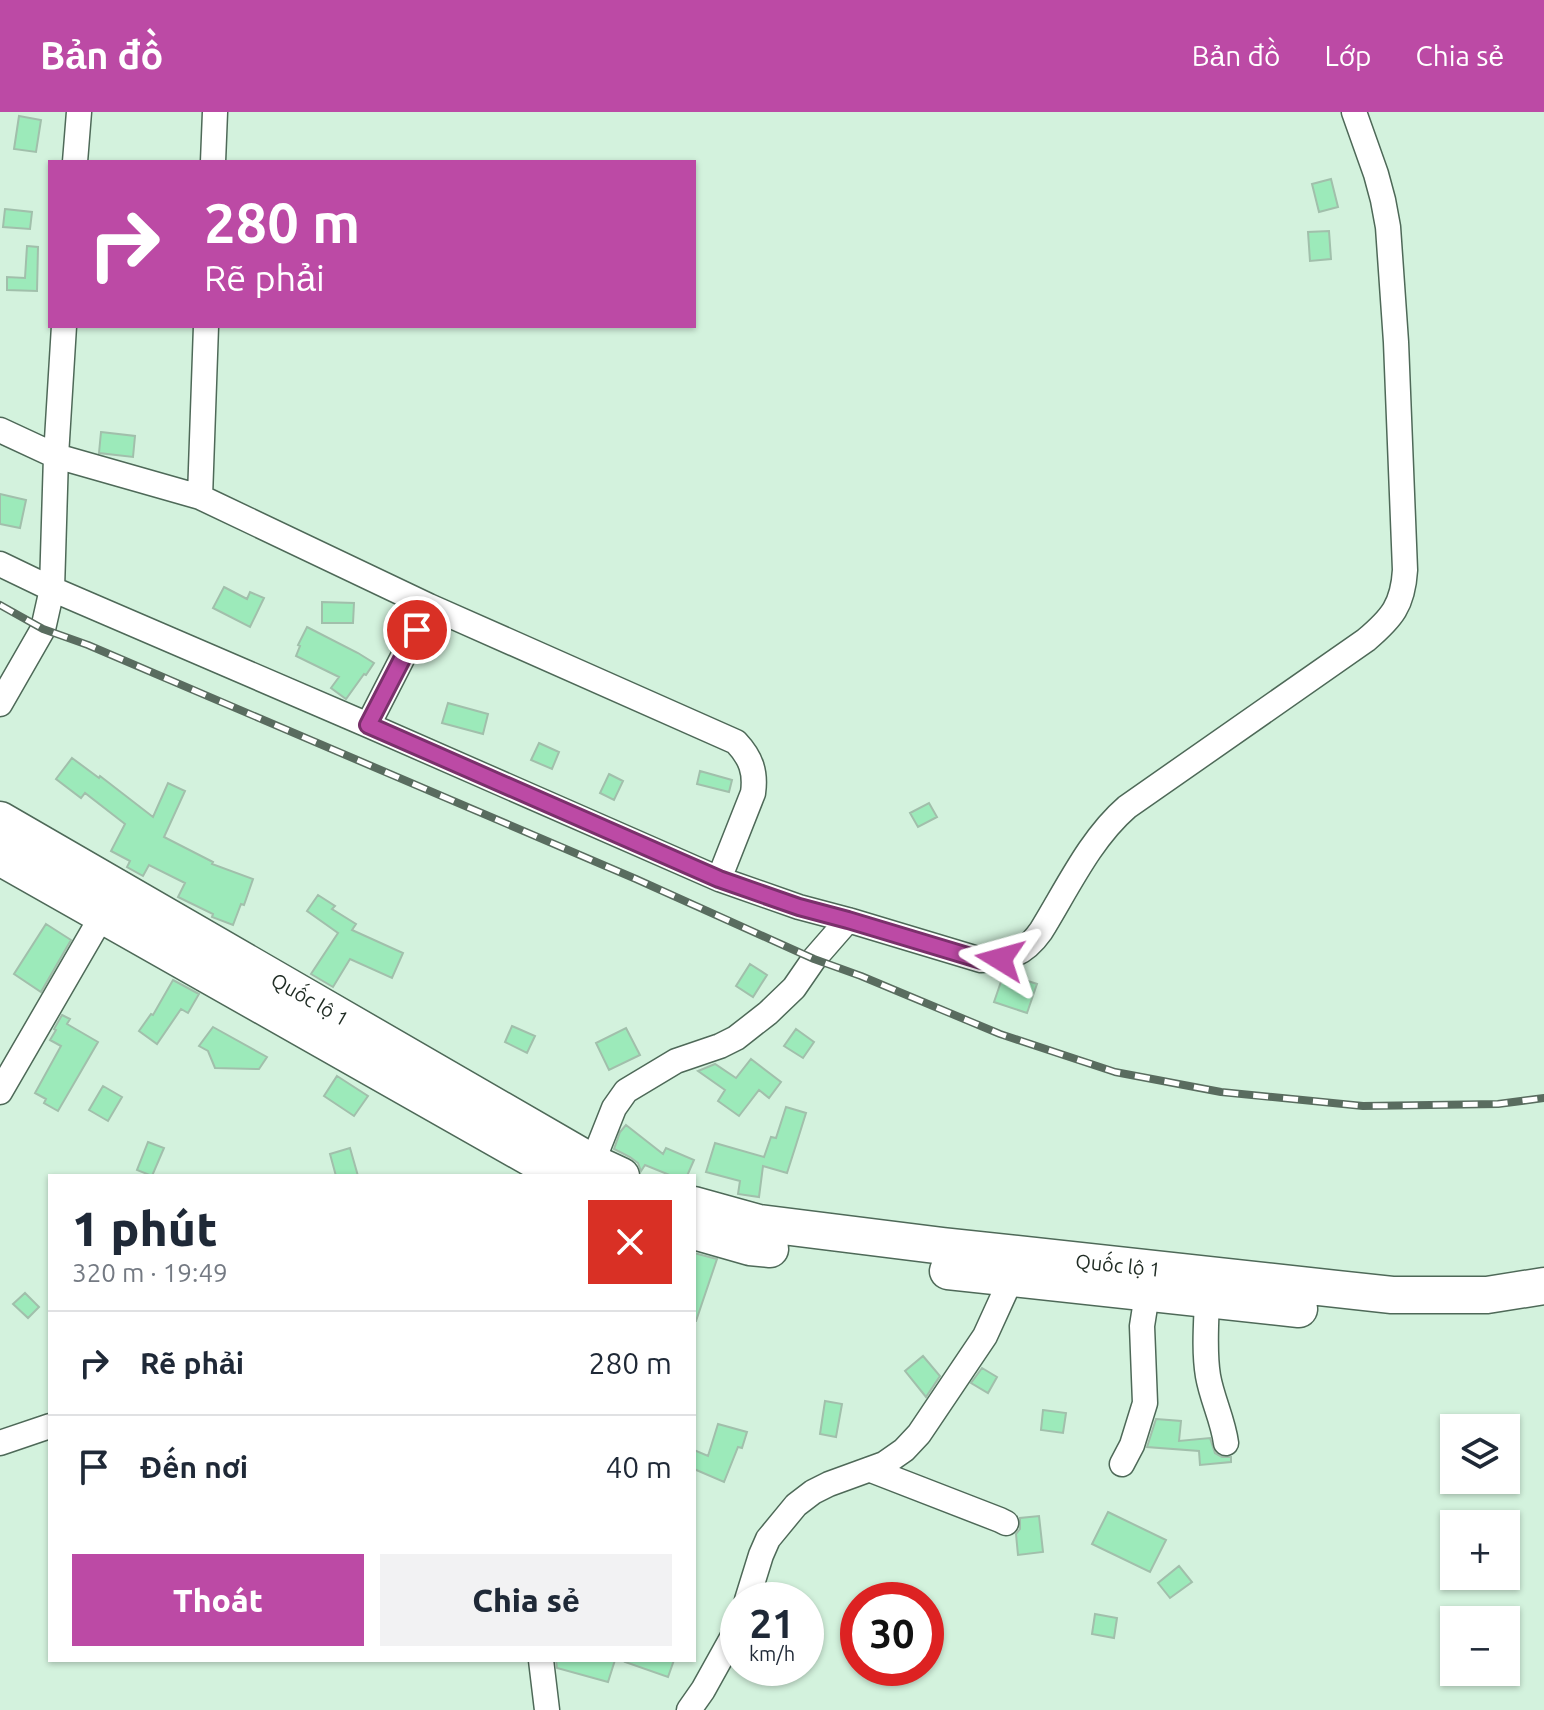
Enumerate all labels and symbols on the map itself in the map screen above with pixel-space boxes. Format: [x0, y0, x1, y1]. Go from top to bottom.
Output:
pin [383, 596, 451, 664]
position arrow [958, 917, 1042, 1001]
street label: Quốc lộ 1 [267, 965, 354, 1030]
street label: Quốc lộ 1 [1074, 1246, 1162, 1281]
speed limit sign: 30 [840, 1582, 944, 1686]

